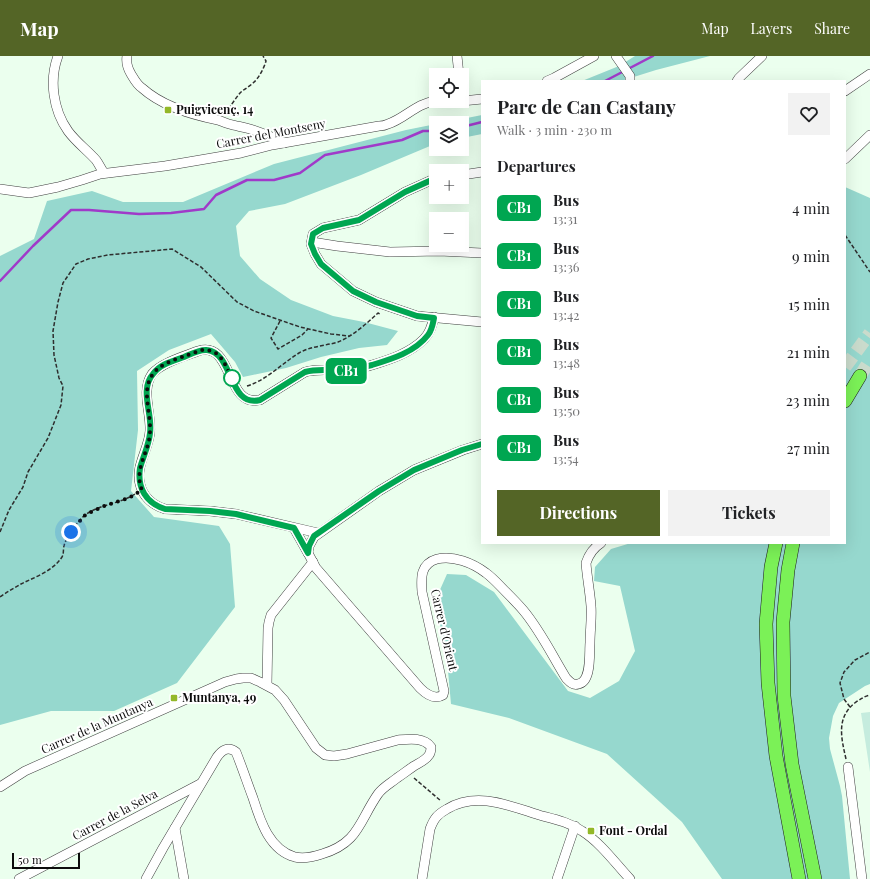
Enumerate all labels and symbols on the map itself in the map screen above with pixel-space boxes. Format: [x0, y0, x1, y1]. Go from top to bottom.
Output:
place label: Puigvicenç, 14 [176, 101, 253, 117]
marker: Puigvicenç, 14 [163, 105, 173, 115]
street label: Carrer del Montseny [215, 115, 327, 151]
line badge: CB1 [323, 358, 369, 384]
unlabelled marker [223, 369, 241, 387]
your location [61, 522, 81, 542]
street label: Carrer d'Orient [428, 587, 462, 673]
place label: Muntanya, 49 [182, 689, 257, 705]
street label: Carrer de la Muntanya [38, 693, 155, 757]
marker: Muntanya, 49 [169, 693, 179, 703]
street label: Carrer de la Selva [69, 785, 160, 843]
place label: Font - Ordal [599, 822, 668, 838]
marker: Font - Ordal [586, 826, 596, 836]
scale bar [12, 851, 80, 870]

